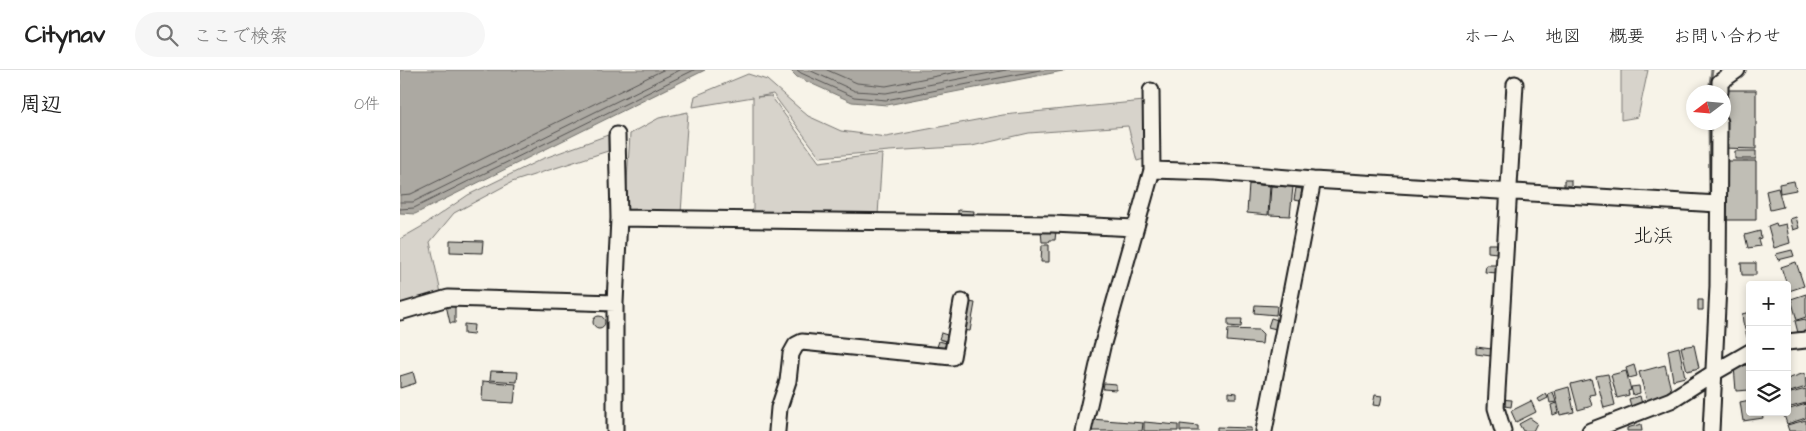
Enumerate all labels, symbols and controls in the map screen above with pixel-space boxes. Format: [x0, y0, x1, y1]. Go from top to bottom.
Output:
search box [135, 12, 485, 57]
text: Citynav [25, 18, 105, 52]
icon: search [153, 21, 181, 49]
text: ここで検索 [193, 23, 288, 50]
text: ホーム [1464, 24, 1517, 49]
text: 地図 [1545, 24, 1581, 49]
text: 概要 [1609, 24, 1645, 49]
text: お問い合わせ [1673, 24, 1781, 49]
north arrow [1686, 85, 1731, 130]
text: 周辺 [20, 90, 62, 119]
text: 0件 [354, 93, 380, 115]
district label: 北浜 [1633, 222, 1673, 250]
map controls [1746, 281, 1791, 416]
button: + [1746, 281, 1791, 326]
button: − [1746, 326, 1791, 371]
button: layers [1746, 371, 1791, 416]

